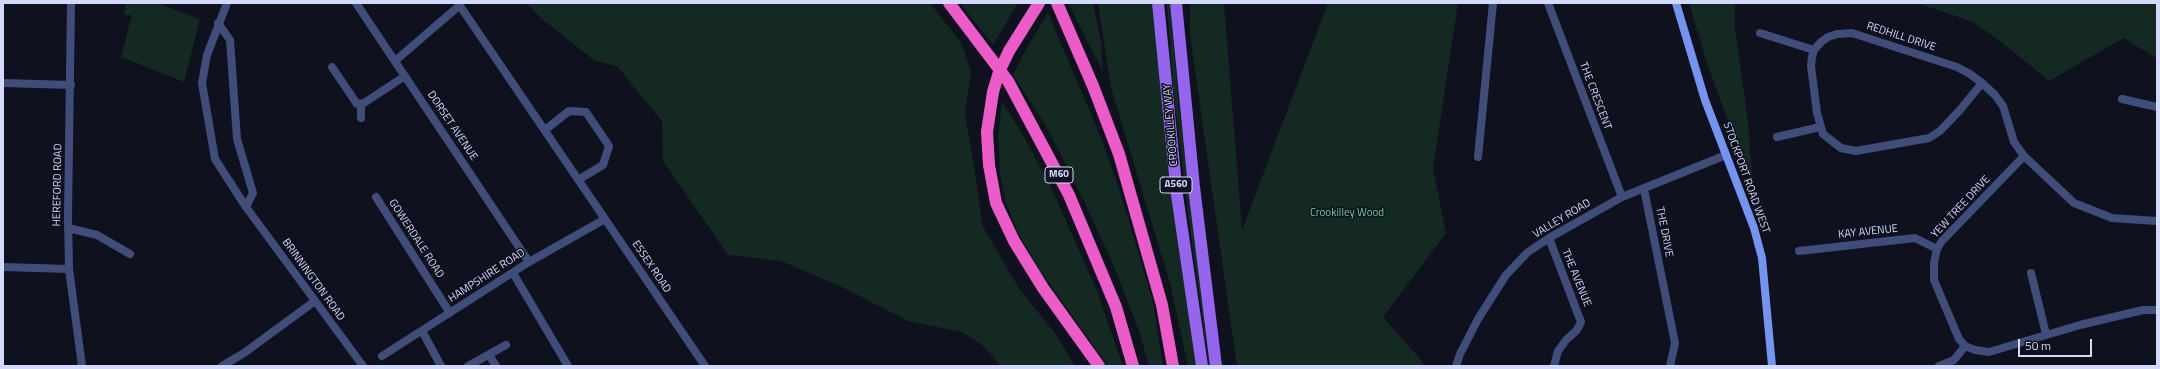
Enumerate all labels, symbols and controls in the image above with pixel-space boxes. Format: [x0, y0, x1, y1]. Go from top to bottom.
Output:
street label: REDHILL DRIVE [1865, 20, 1937, 54]
street label: THE CRESCENT [1576, 60, 1614, 132]
street label: CROOKILLEY WAY [1161, 83, 1181, 167]
street label: DORSET AVENUE [424, 89, 480, 163]
street label: STOCKPORT ROAD WEST [1720, 121, 1772, 235]
street label: HEREFORD ROAD [51, 143, 65, 227]
road number: M60 [1045, 167, 1073, 183]
street label: YEW TREE DRIVE [1929, 173, 1993, 241]
road number: A560 [1160, 177, 1192, 193]
street label: GOWERDALE ROAD [386, 197, 446, 281]
street label: VALLEY ROAD [1531, 197, 1593, 241]
park label: Crookilley Wood [1310, 206, 1384, 220]
street label: THE DRIVE [1653, 206, 1675, 258]
street label: KAY AVENUE [1837, 222, 1899, 242]
street label: BRINNINGTON ROAD [279, 236, 347, 324]
street label: ESSEX ROAD [629, 238, 673, 296]
street label: HAMPSHIRE ROAD [446, 246, 528, 306]
street label: THE AVENUE [1558, 247, 1594, 309]
scale bar [2020, 331, 2094, 357]
text: 50 m [2025, 336, 2051, 355]

